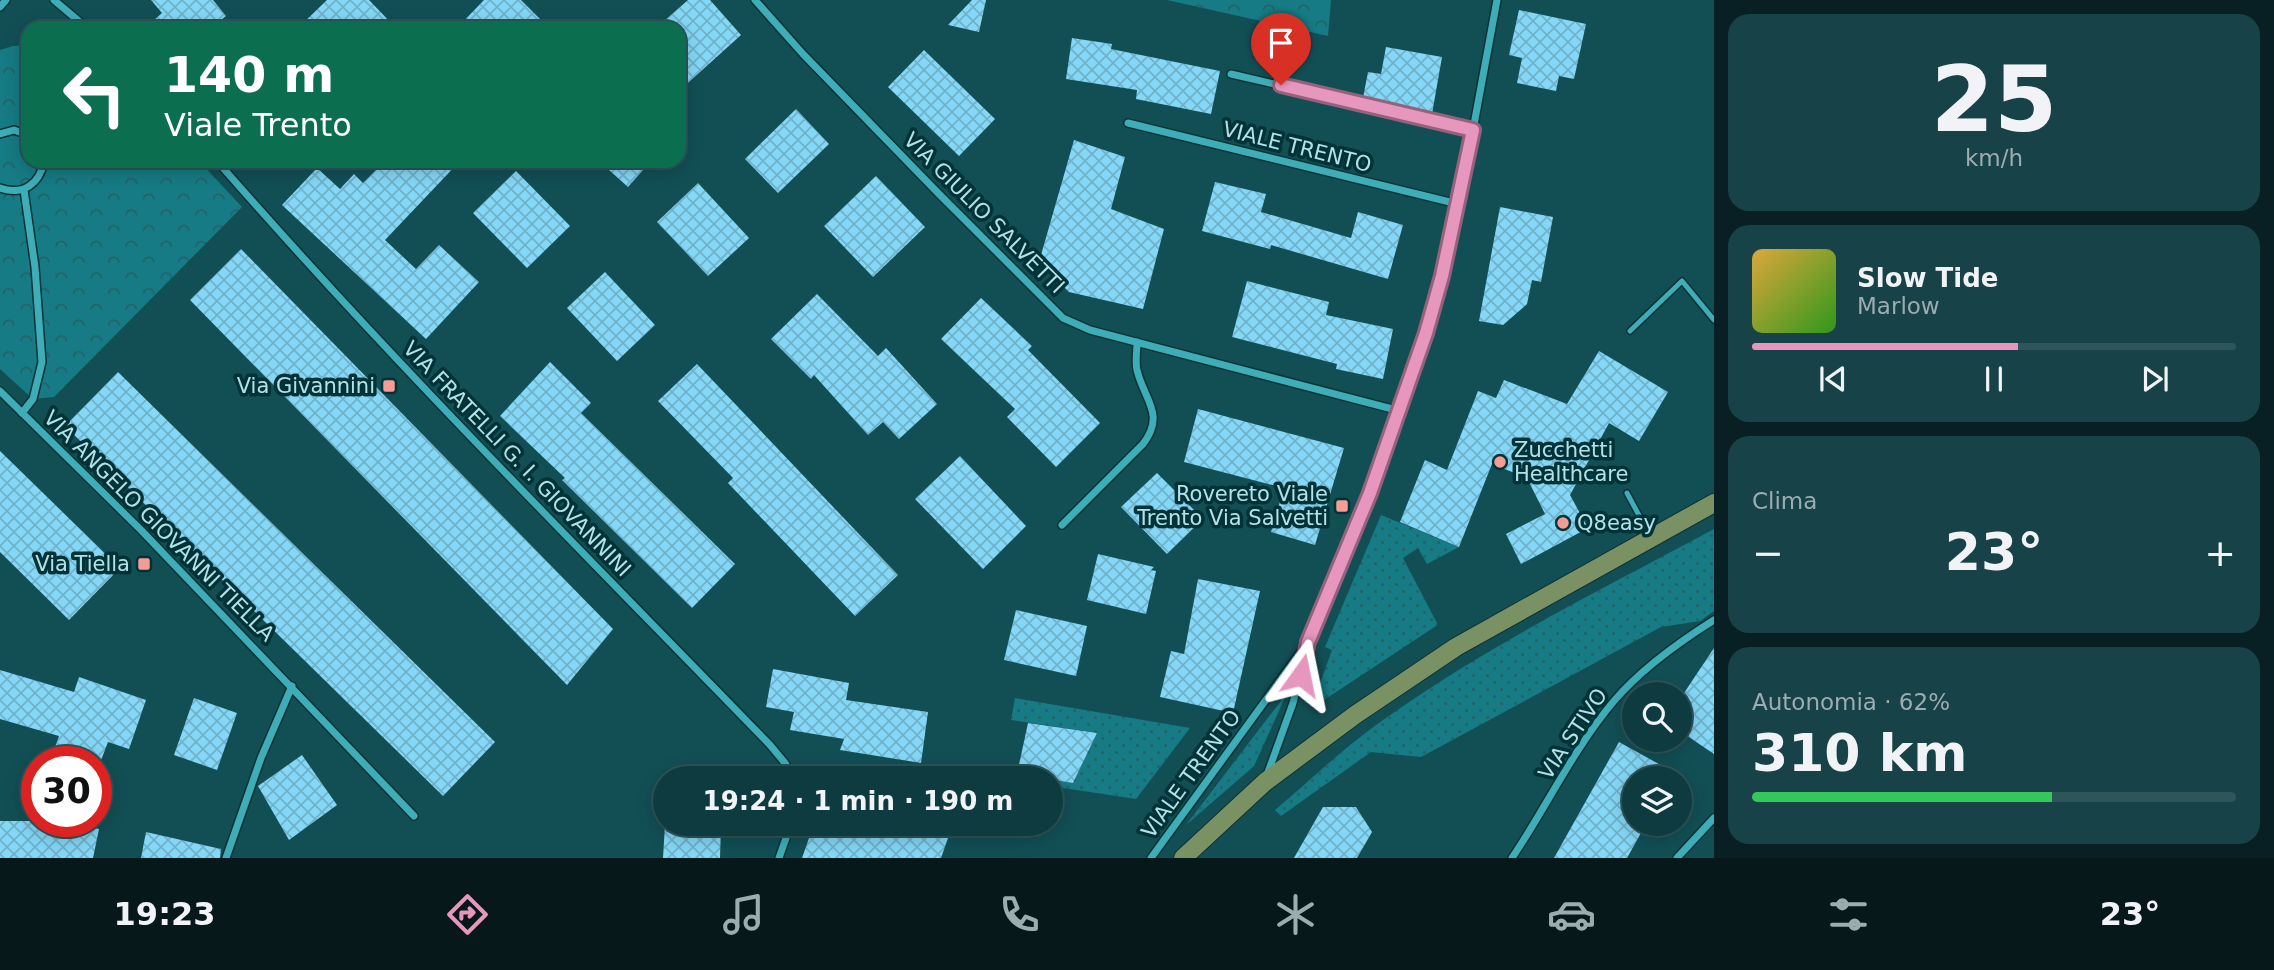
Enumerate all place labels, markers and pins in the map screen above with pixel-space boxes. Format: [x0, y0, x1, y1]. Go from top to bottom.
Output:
pin [1251, 13, 1311, 85]
place label: Via Givannini [237, 374, 375, 398]
marker: Via Givannini [381, 378, 397, 394]
place label: Zucchetti Healthcare [1514, 438, 1628, 486]
marker: Zucchetti Healthcare [1492, 454, 1508, 470]
place label: Rovereto Viale Trento Via Salvetti [1136, 482, 1328, 530]
marker: Rovereto Viale Trento Via Salvetti [1334, 498, 1350, 514]
place label: Q8easy [1577, 511, 1656, 535]
marker: Q8easy [1555, 515, 1571, 531]
place label: Via Tiella [35, 552, 130, 576]
marker: Via Tiella [136, 556, 152, 572]

